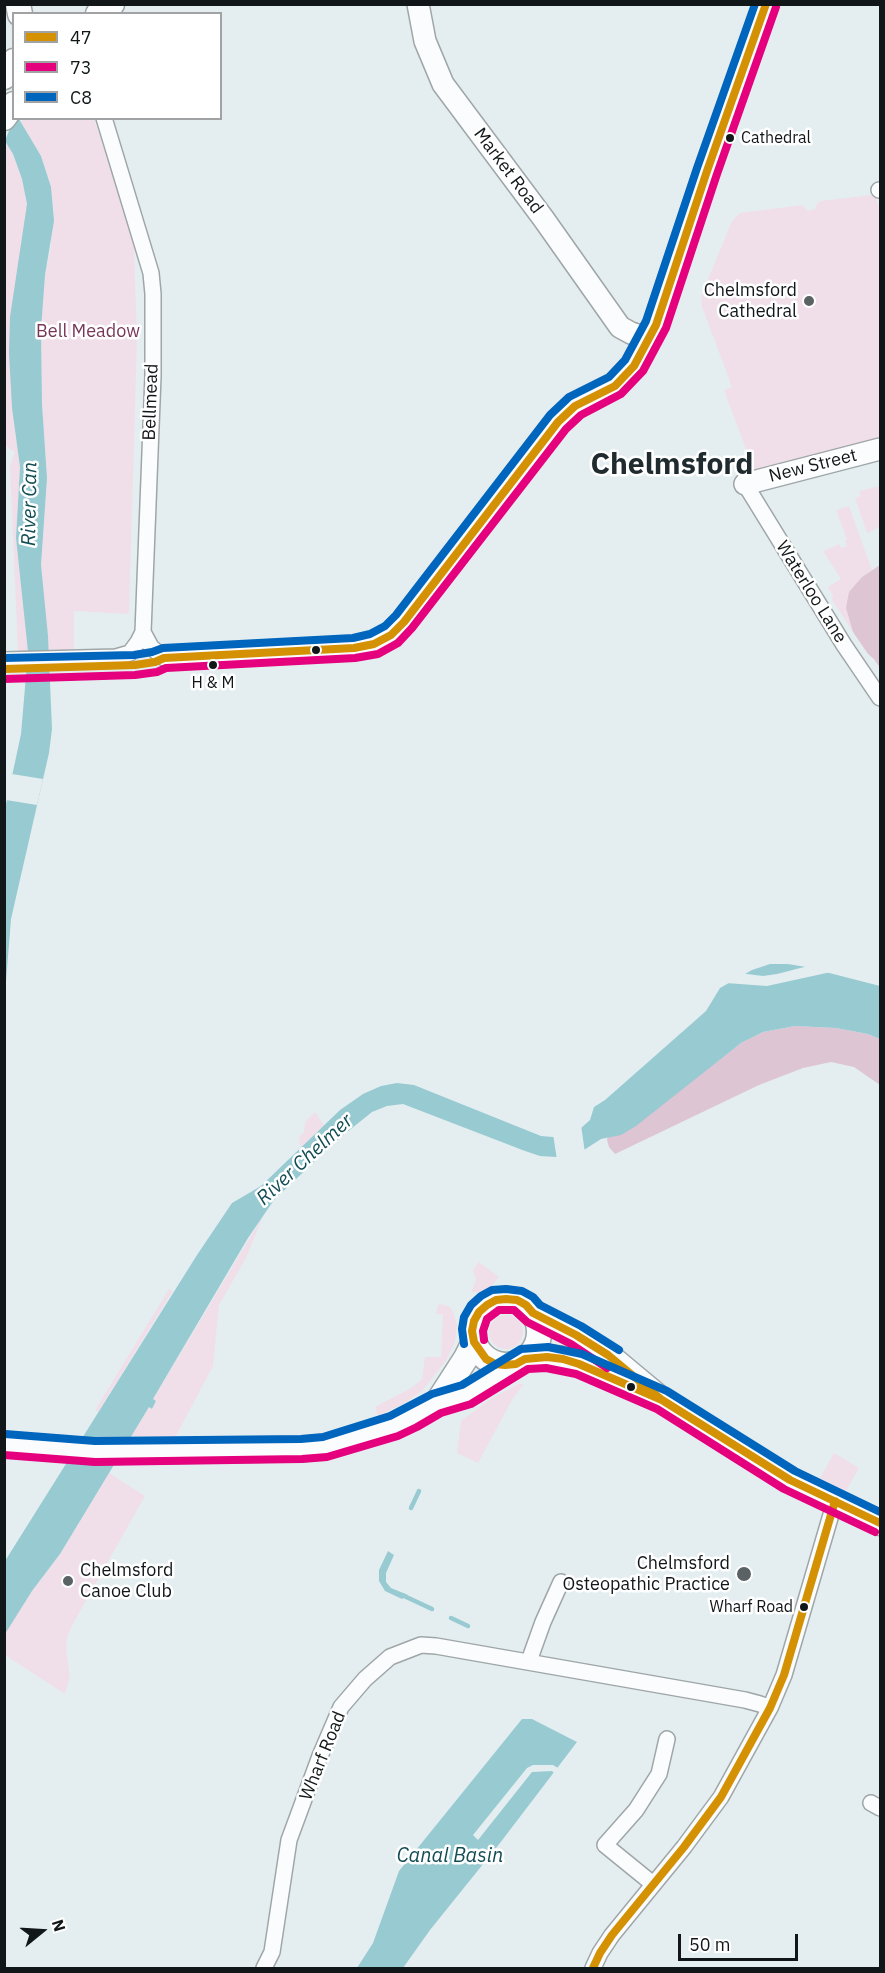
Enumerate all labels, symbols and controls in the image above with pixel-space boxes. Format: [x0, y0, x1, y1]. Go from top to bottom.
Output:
legend [12, 12, 222, 120]
text: 47 [70, 26, 92, 49]
text: 73 [70, 56, 92, 79]
text: C8 [70, 86, 92, 109]
street label: Market Road [469, 124, 547, 218]
place label: Cathedral [741, 128, 811, 148]
marker: Cathedral [724, 132, 736, 144]
place label: Chelmsford Cathedral [704, 280, 797, 322]
marker: Chelmsford Cathedral [802, 294, 816, 308]
park label: Bell Meadow [36, 321, 140, 343]
street label: Bellmead [139, 363, 163, 441]
street label: New Street [767, 445, 859, 487]
district label: Chelmsford [590, 447, 754, 483]
water label: River Can [17, 462, 43, 546]
street label: Waterloo Lane [771, 537, 851, 647]
unlabelled marker [310, 644, 322, 656]
marker: H & M [207, 659, 219, 671]
place label: H & M [192, 673, 234, 693]
water label: River Chelmer [252, 1109, 358, 1211]
unlabelled marker [625, 1381, 637, 1393]
place label: Chelmsford Osteopathic Practice [562, 1553, 730, 1596]
place label: Chelmsford Canoe Club [80, 1560, 173, 1602]
marker: Chelmsford Osteopathic Practice [735, 1565, 753, 1583]
marker: Chelmsford Canoe Club [61, 1574, 75, 1588]
place label: Wharf Road [709, 1597, 793, 1617]
marker: Wharf Road [798, 1601, 810, 1613]
street label: Wharf Road [295, 1708, 351, 1804]
water label: Canal Basin [397, 1844, 503, 1868]
north arrow [12, 1901, 72, 1961]
text: N [48, 1917, 70, 1934]
scale bar [681, 1922, 801, 1960]
text: 50 m [689, 1933, 731, 1956]

